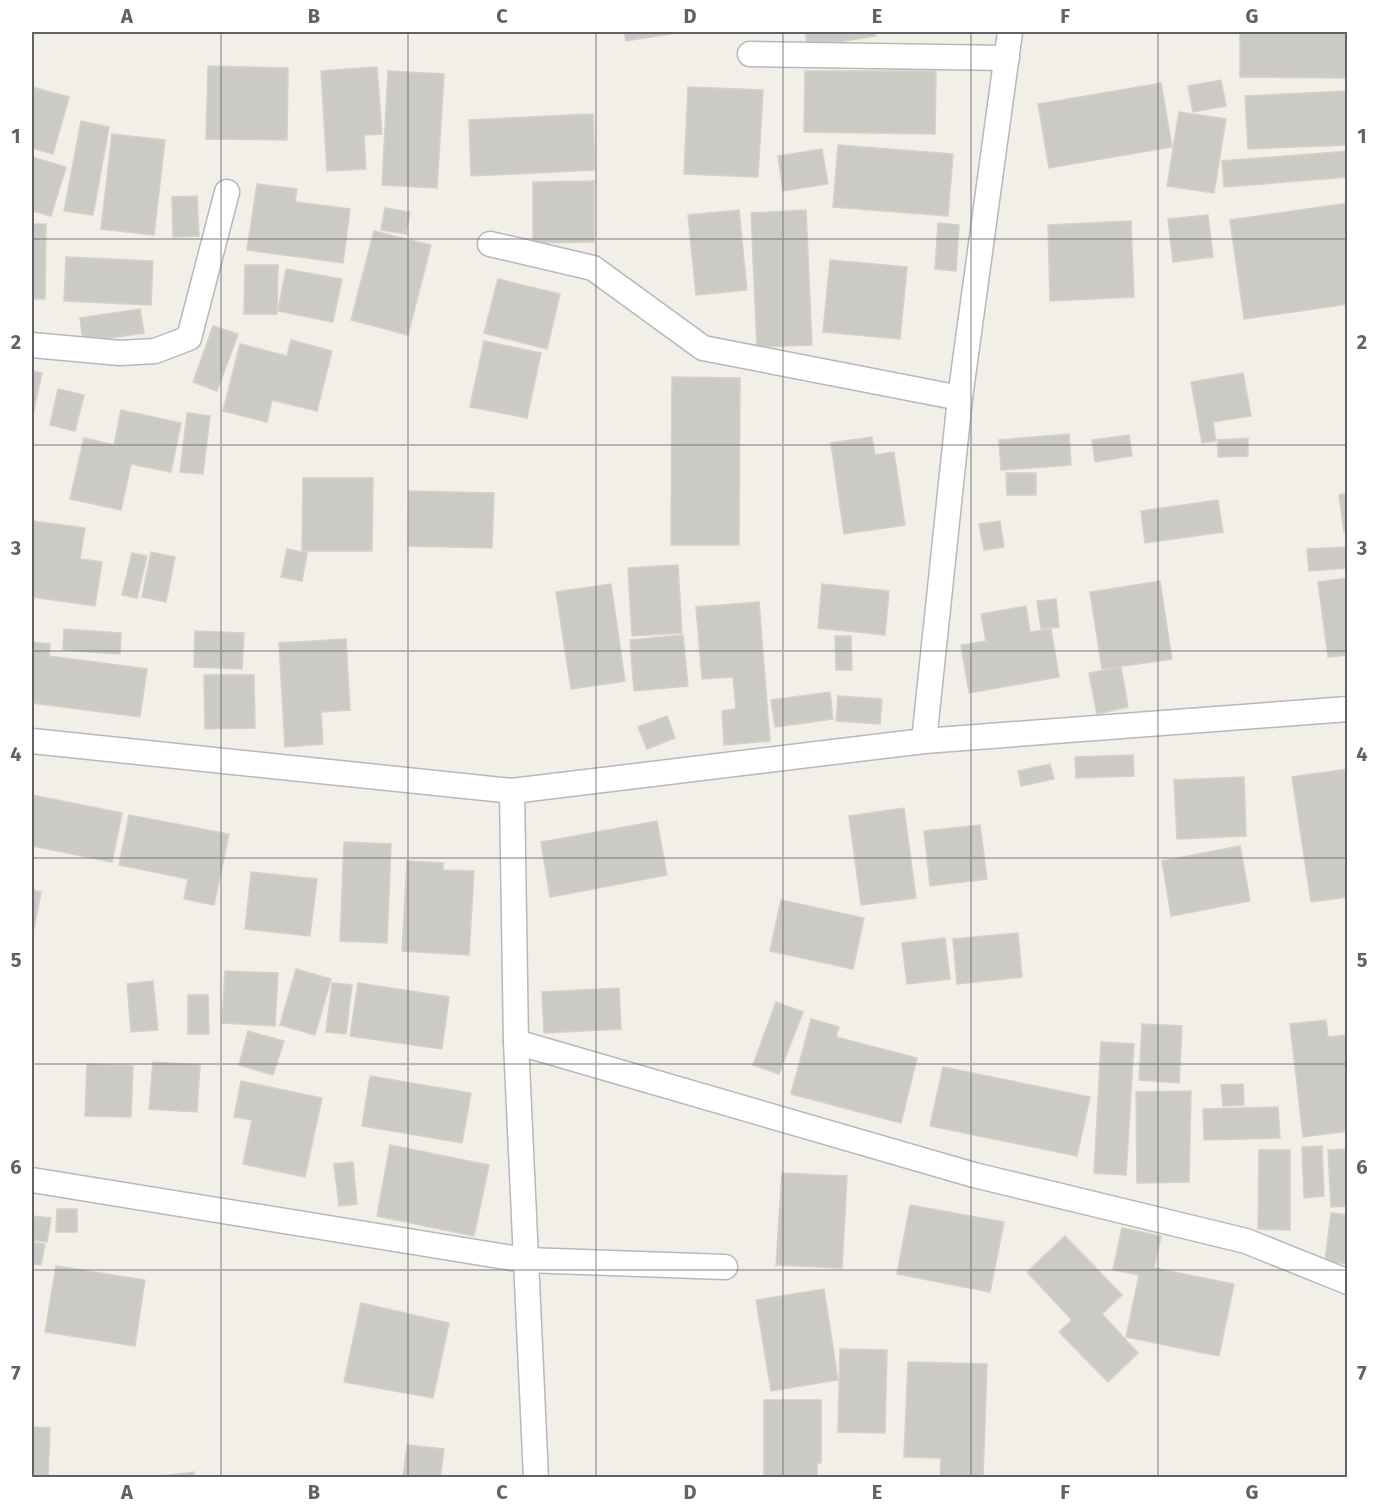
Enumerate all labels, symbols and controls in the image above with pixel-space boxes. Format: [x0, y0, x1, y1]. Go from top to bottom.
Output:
text: A [120, 4, 134, 28]
text: B [308, 4, 320, 28]
text: C [496, 4, 508, 28]
text: D [683, 4, 697, 28]
text: E [872, 4, 882, 28]
text: F [1060, 4, 1070, 28]
text: G [1246, 4, 1258, 28]
text: 1 [11, 124, 21, 148]
text: 1 [1357, 124, 1367, 148]
text: 2 [11, 330, 21, 354]
text: 2 [1357, 330, 1367, 354]
text: 3 [10, 536, 21, 560]
text: 3 [1356, 536, 1367, 560]
text: 4 [10, 742, 22, 766]
text: 4 [1356, 742, 1368, 766]
text: 5 [11, 948, 22, 972]
text: 5 [1357, 948, 1368, 972]
text: 6 [10, 1155, 22, 1179]
text: 6 [1356, 1155, 1368, 1179]
text: 7 [11, 1361, 21, 1385]
text: 7 [1357, 1361, 1367, 1385]
text: A [120, 1480, 134, 1504]
text: B [308, 1480, 320, 1504]
text: C [496, 1480, 508, 1504]
text: D [683, 1480, 697, 1504]
text: E [872, 1480, 882, 1504]
text: F [1060, 1480, 1070, 1504]
text: G [1246, 1480, 1258, 1504]

